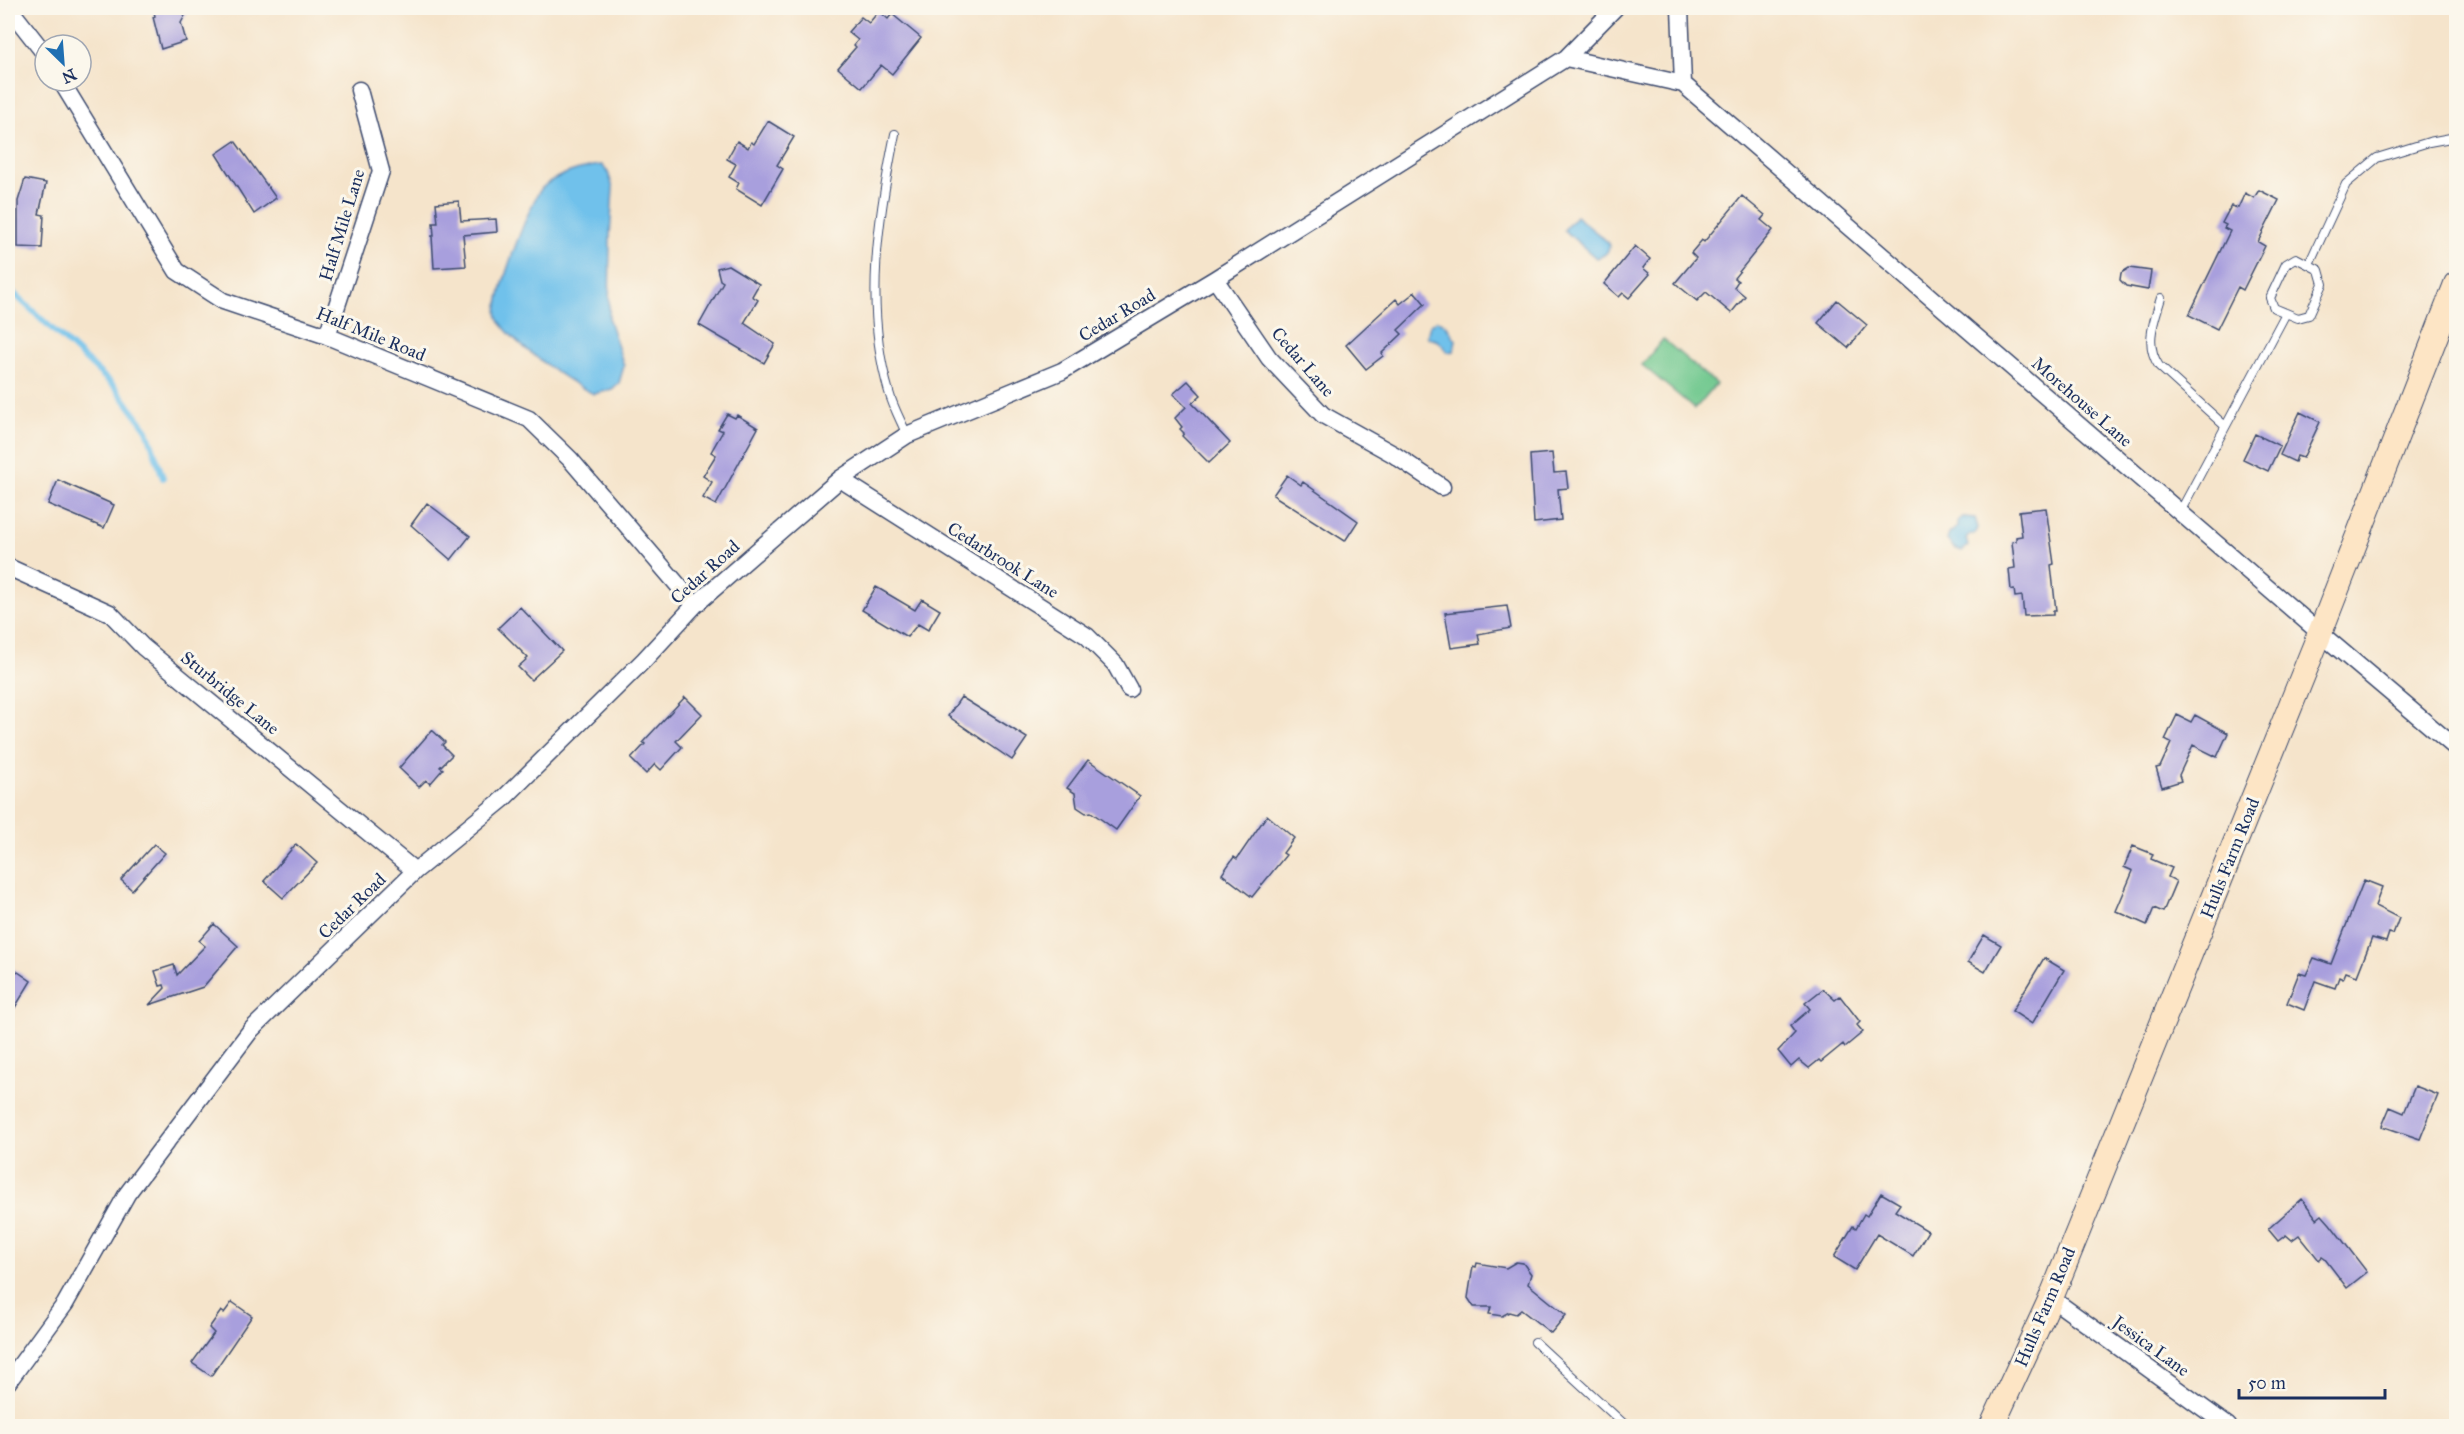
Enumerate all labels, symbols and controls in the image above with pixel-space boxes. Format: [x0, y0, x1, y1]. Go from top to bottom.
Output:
north arrow [33, 33, 93, 93]
text: N [59, 65, 79, 88]
street label: Half Mile Lane [315, 166, 369, 284]
street label: Cedar Road [1075, 284, 1159, 346]
street label: Half Mile Road [313, 302, 429, 366]
street label: Cedar Lane [1267, 323, 1339, 401]
street label: Morehouse Lane [2027, 352, 2137, 452]
street label: Cedarbrook Lane [943, 517, 1063, 603]
street label: Cedar Road [666, 535, 744, 609]
street label: Sturbridge Lane [176, 647, 284, 740]
street label: Hulls Farm Road [2196, 794, 2264, 922]
street label: Cedar Road [314, 868, 390, 944]
street label: Hulls Farm Road [2010, 1244, 2080, 1370]
street label: Jessica Lane [2106, 1310, 2194, 1382]
scale bar [2239, 1362, 2384, 1400]
text: 50 m [2248, 1372, 2286, 1394]

